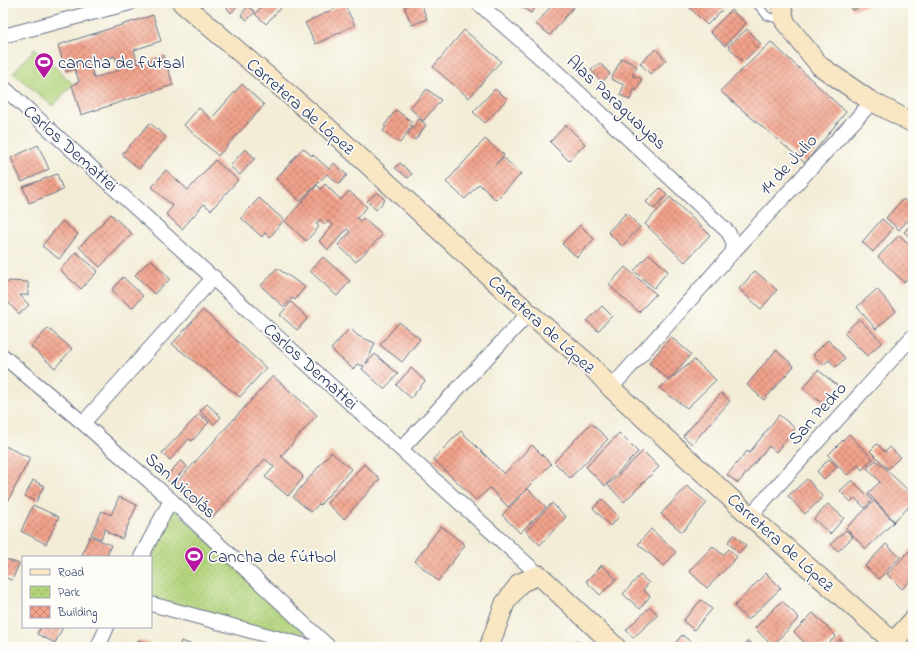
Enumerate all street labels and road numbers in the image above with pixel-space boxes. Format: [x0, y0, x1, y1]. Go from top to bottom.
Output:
street label: Alas Paraguayas [559, 50, 672, 158]
street label: Carretera de López [240, 53, 360, 163]
street label: Carlos Demattei [17, 100, 123, 199]
street label: 14 de Julio [754, 129, 825, 202]
street label: Carretera de López [481, 270, 601, 381]
street label: Carlos Demattei [257, 318, 363, 417]
street label: San Pedro [783, 377, 854, 452]
street label: San Nicolás [138, 447, 221, 526]
street label: Carretera de López [720, 488, 840, 599]

